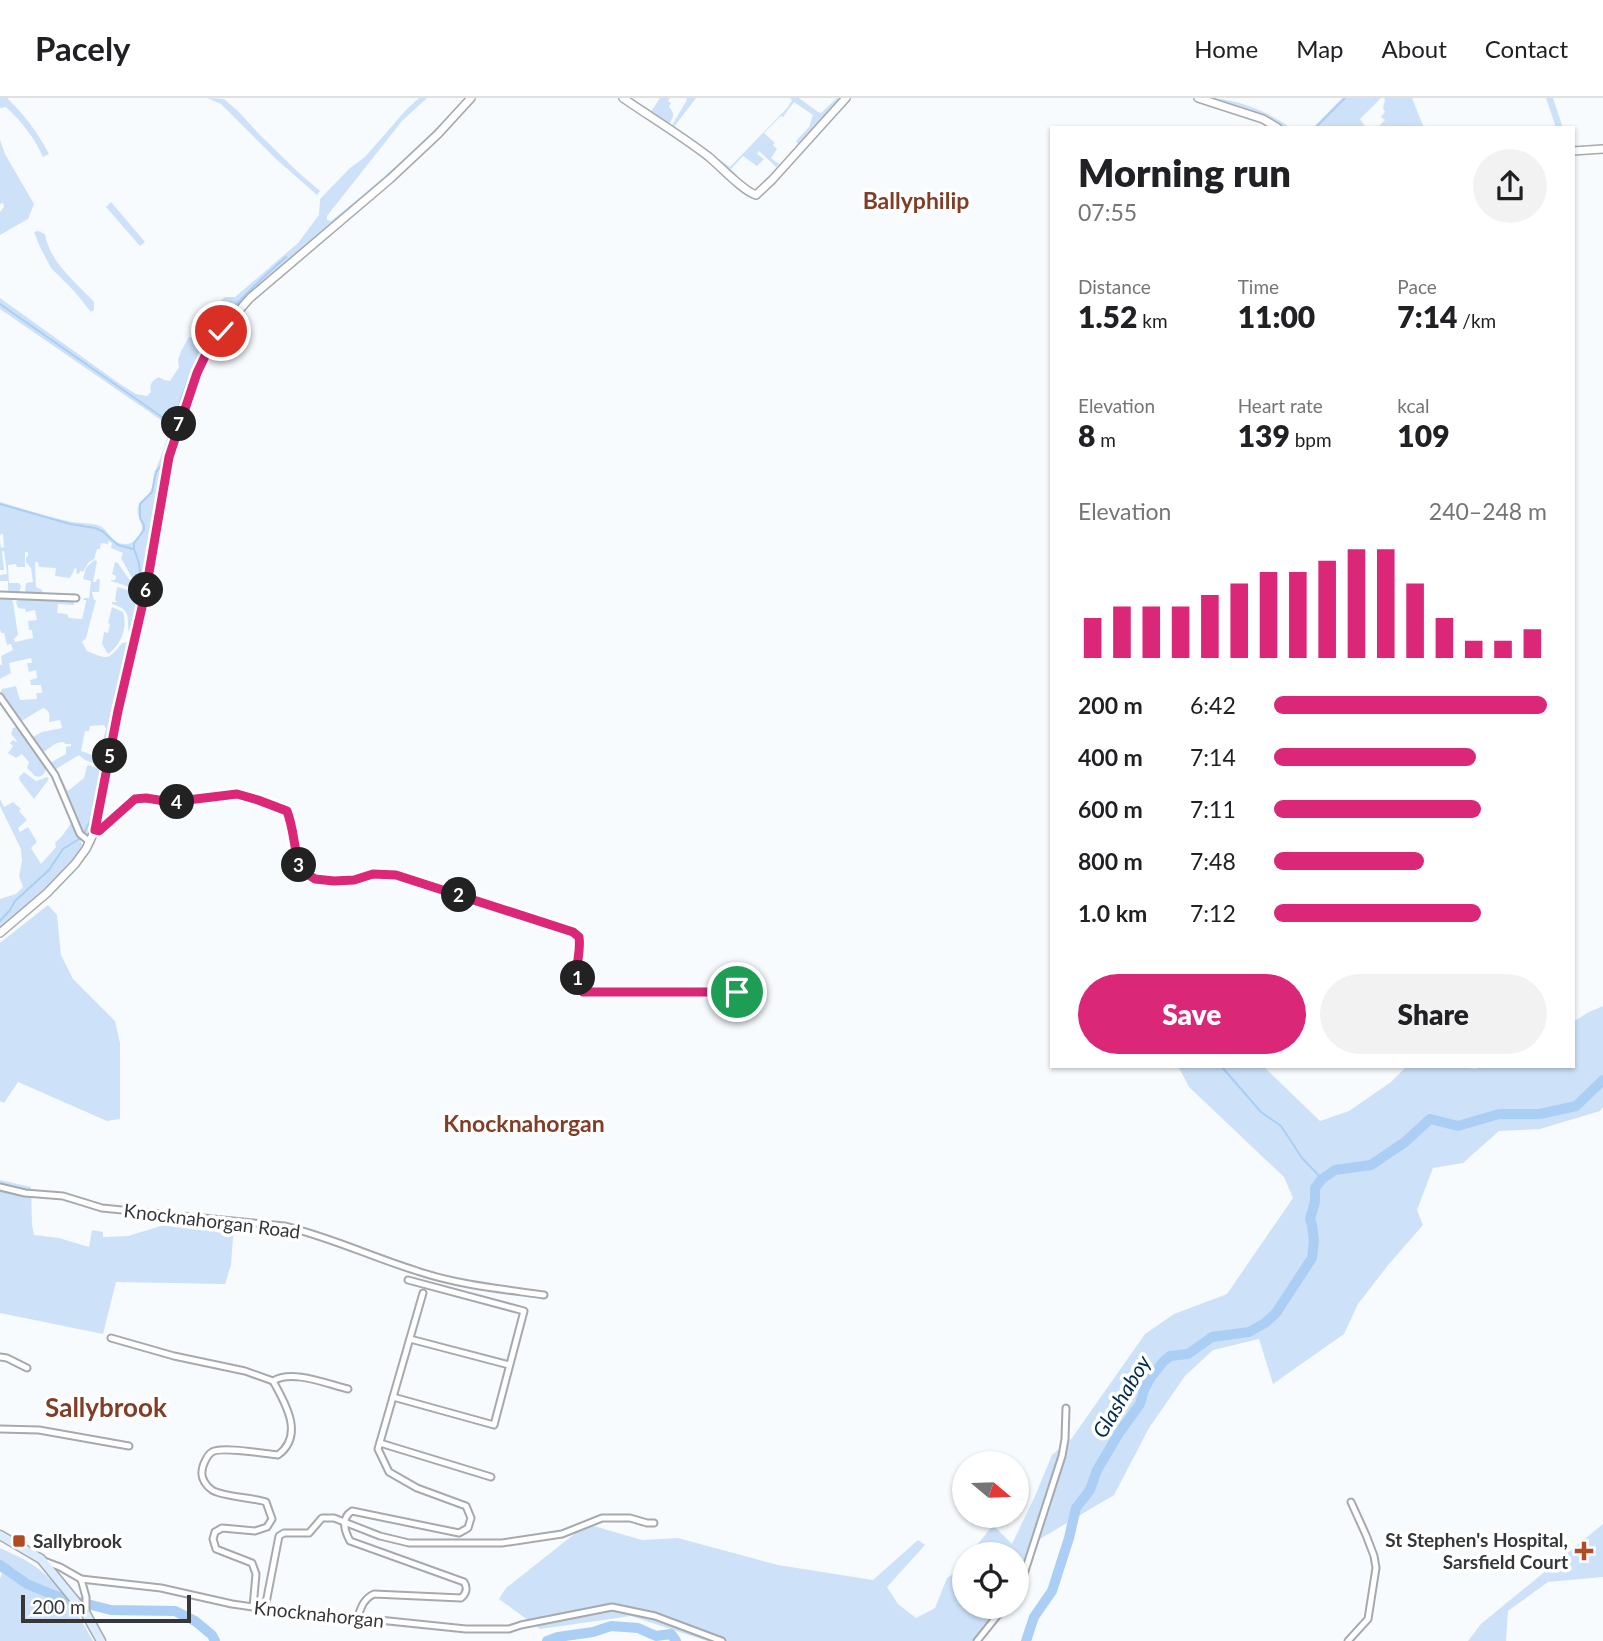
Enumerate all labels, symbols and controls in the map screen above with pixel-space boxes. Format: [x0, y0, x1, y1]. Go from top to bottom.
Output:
text: Pacely [35, 28, 131, 68]
text: Home [1194, 34, 1258, 63]
text: Map [1296, 34, 1344, 63]
text: About [1382, 34, 1447, 63]
text: Contact [1485, 34, 1568, 63]
text: Morning run [1078, 149, 1291, 195]
button: share [1473, 149, 1547, 223]
district label: Ballyphilip [863, 186, 969, 214]
text: 07:55 [1078, 198, 1137, 226]
text: Distance [1078, 275, 1151, 298]
text: Time [1238, 275, 1279, 298]
text: Pace [1397, 275, 1437, 298]
text: 1.52 [1078, 298, 1137, 334]
text: 11:00 [1238, 298, 1315, 334]
text: 7:14 [1397, 298, 1457, 334]
pin [191, 301, 251, 361]
text: km [1137, 309, 1168, 332]
text: /km [1457, 309, 1496, 332]
icon: check [202, 312, 240, 350]
text: Elevation [1078, 394, 1155, 417]
text: Heart rate [1238, 394, 1323, 417]
text: kcal [1397, 394, 1429, 417]
pin: 7 [162, 406, 196, 442]
text: 7 [173, 412, 184, 435]
text: 8 [1078, 417, 1095, 453]
text: 139 [1238, 417, 1290, 453]
text: 109 [1397, 417, 1450, 453]
text: m [1095, 428, 1116, 451]
text: bpm [1290, 428, 1332, 451]
text: Elevation [1078, 497, 1171, 525]
text: 240–248 m [1429, 497, 1547, 525]
pin: 6 [128, 573, 164, 608]
text: 6 [140, 578, 151, 601]
text: 200 m [1078, 691, 1143, 719]
text: 6:42 [1190, 691, 1236, 719]
pin: 5 [92, 738, 128, 774]
text: 400 m [1078, 743, 1143, 771]
text: 7:14 [1190, 743, 1236, 771]
text: 5 [104, 744, 115, 767]
pin: 4 [160, 784, 194, 820]
text: 4 [171, 790, 182, 813]
text: 600 m [1078, 795, 1143, 823]
text: 7:11 [1190, 795, 1236, 823]
text: 800 m [1078, 847, 1143, 875]
text: 7:48 [1190, 847, 1236, 875]
pin: 3 [282, 848, 316, 882]
text: 3 [293, 853, 304, 876]
pin: 2 [442, 878, 476, 912]
text: 2 [453, 883, 464, 906]
text: 1.0 km [1078, 899, 1147, 927]
text: 7:12 [1190, 899, 1236, 927]
pin: 1 [560, 960, 596, 996]
pin [707, 962, 767, 1022]
text: 1 [572, 966, 583, 989]
icon: arrive [718, 973, 756, 1011]
button: Save [1078, 974, 1306, 1054]
button: Share [1320, 974, 1547, 1054]
district label: Knocknahorgan [443, 1109, 605, 1137]
street label: Knocknahorgan Road [122, 1198, 302, 1243]
water label: Glashaboy [1086, 1350, 1155, 1442]
district label: Sallybrook [45, 1391, 167, 1423]
north arrow [952, 1451, 1029, 1528]
map controls [952, 1451, 1029, 1619]
place label: St Stephen's Hospital, Sarsfield Court [1385, 1528, 1568, 1573]
place label: Sallybrook [33, 1529, 123, 1552]
marker: Sallybrook [11, 1533, 27, 1549]
marker: St Stephen's Hospital, Sarsfield Court [1574, 1541, 1594, 1561]
button: locate [952, 1542, 1029, 1619]
scale bar [21, 1592, 191, 1624]
text: 200 m [32, 1595, 86, 1618]
street label: Knocknahorgan [253, 1595, 385, 1632]

